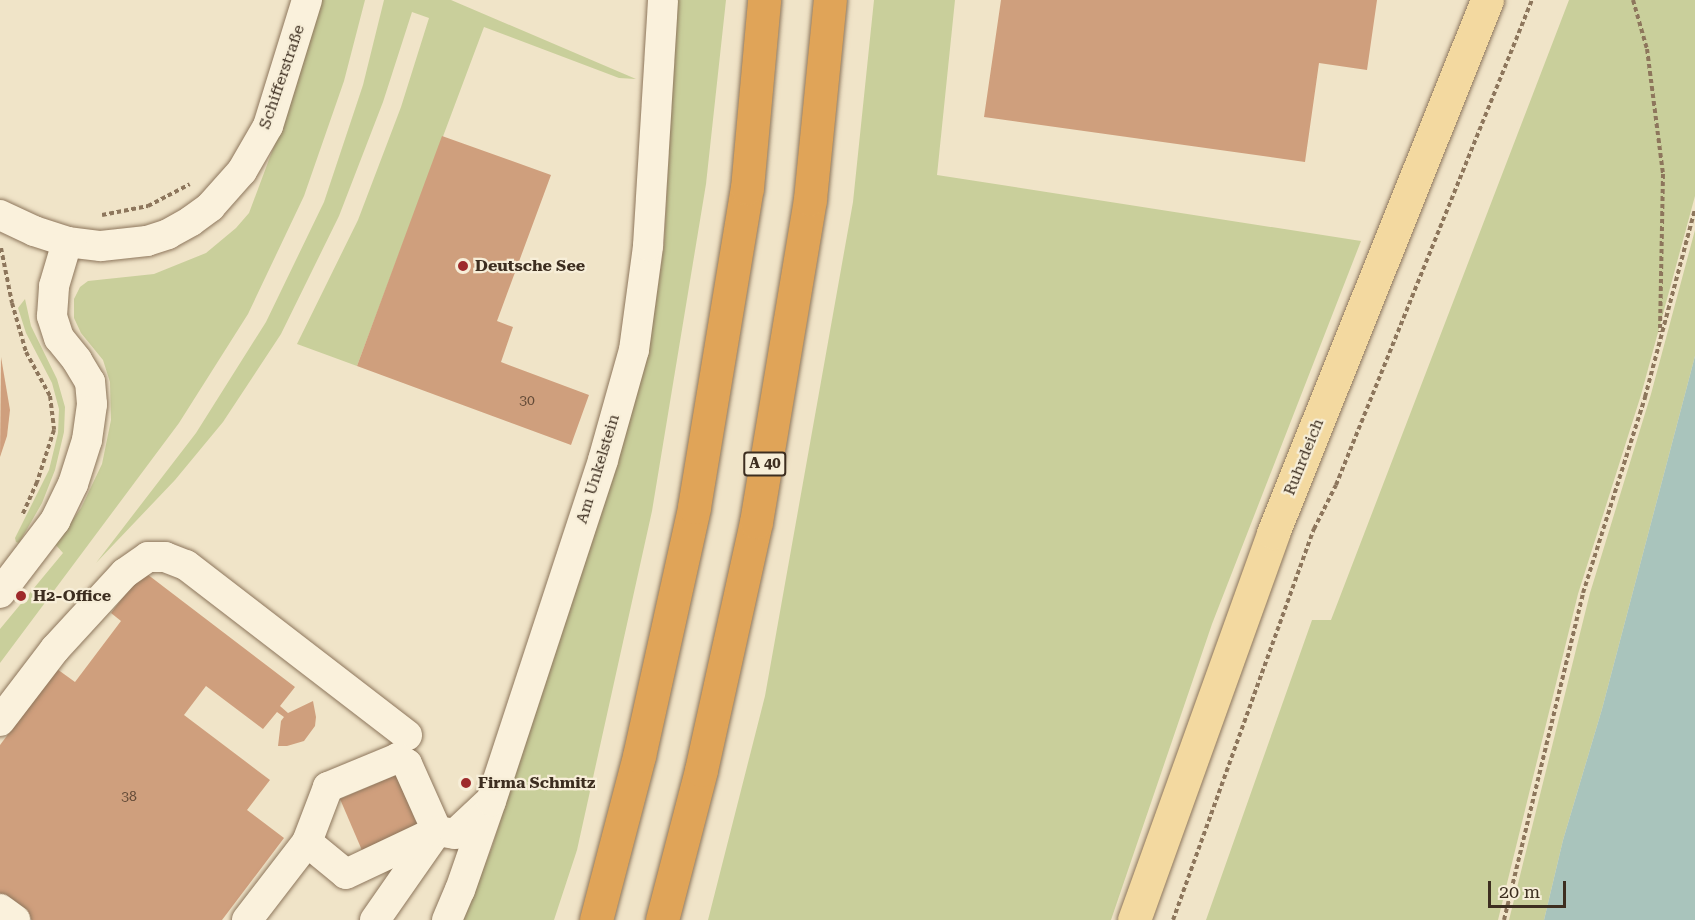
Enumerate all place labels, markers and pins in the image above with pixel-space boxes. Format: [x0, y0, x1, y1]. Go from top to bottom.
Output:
place label: Deutsche See [475, 256, 585, 276]
marker: Deutsche See [456, 259, 470, 273]
place label: H2-Office [33, 586, 111, 606]
marker: H2-Office [14, 589, 28, 603]
place label: Firma Schmitz [478, 773, 595, 793]
marker: Firma Schmitz [459, 776, 473, 790]

